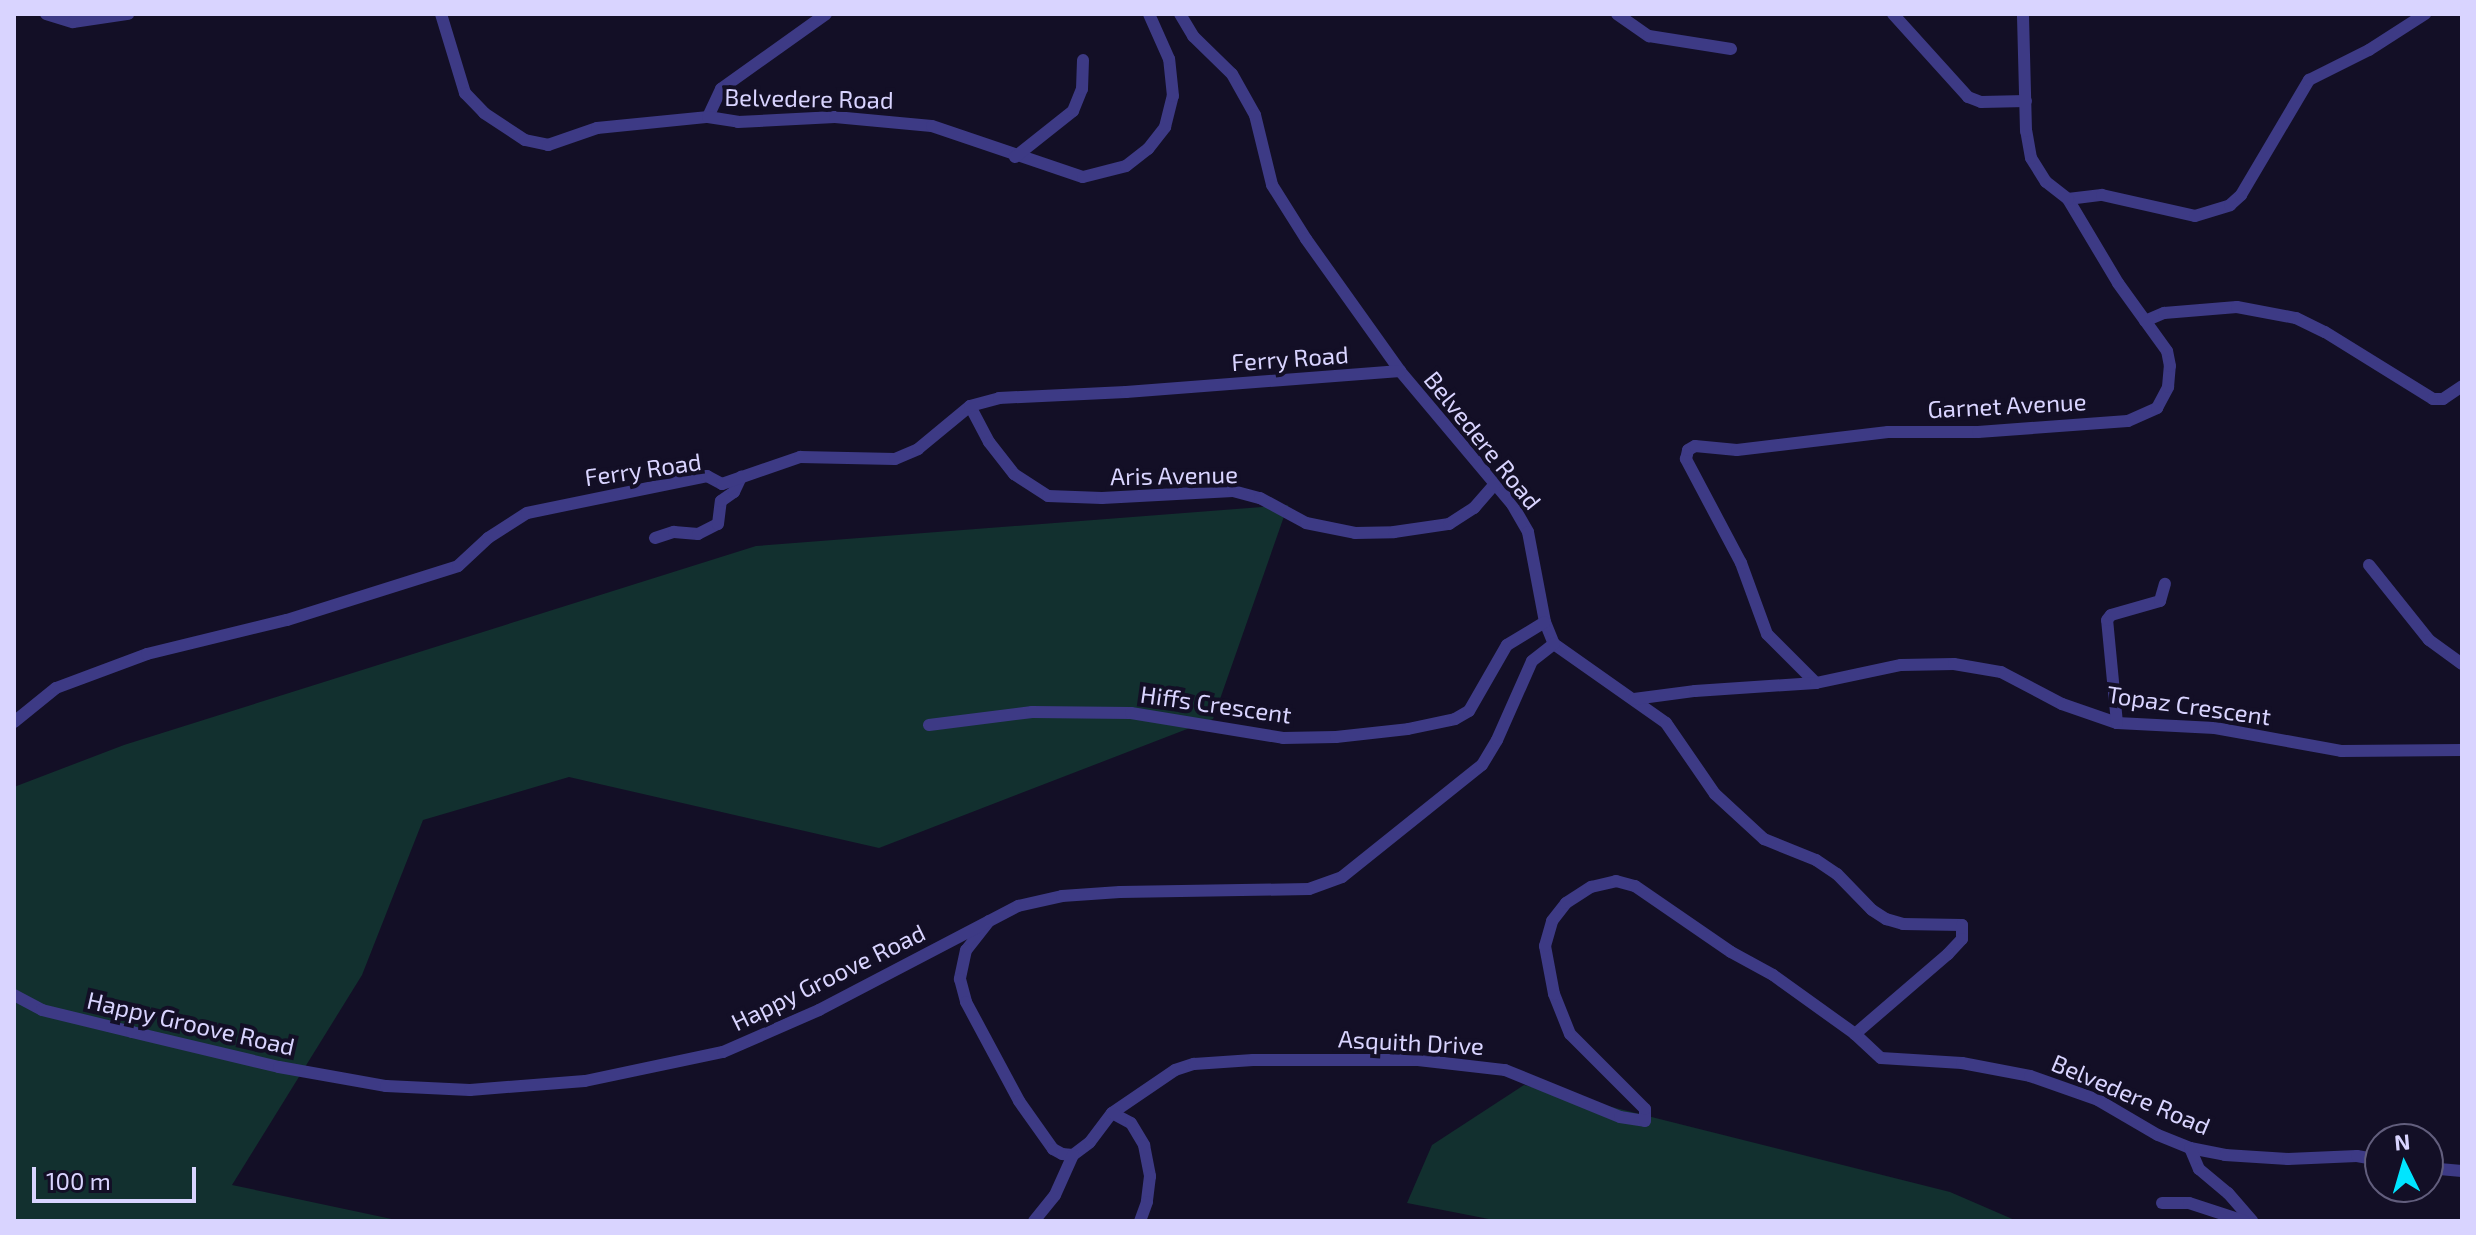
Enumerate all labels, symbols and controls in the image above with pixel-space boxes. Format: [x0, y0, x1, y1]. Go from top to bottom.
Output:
street label: Belvedere Road [724, 82, 894, 114]
street label: Ferry Road [1230, 340, 1350, 376]
street label: Belvedere Road [1419, 365, 1547, 515]
street label: Garnet Avenue [1927, 386, 2087, 424]
street label: Ferry Road [583, 447, 703, 491]
street label: Aris Avenue [1110, 459, 1238, 491]
street label: Hiffs Crescent [1139, 679, 1293, 729]
street label: Topaz Crescent [2105, 679, 2273, 731]
street label: Happy Groove Road [726, 917, 930, 1037]
street label: Happy Groove Road [84, 985, 298, 1061]
street label: Asquith Drive [1337, 1024, 1485, 1060]
street label: Belvedere Road [2047, 1048, 2215, 1140]
north arrow [2364, 1123, 2444, 1203]
text: N [2393, 1127, 2411, 1155]
scale bar [36, 1151, 200, 1201]
text: 100 m [46, 1166, 111, 1195]

